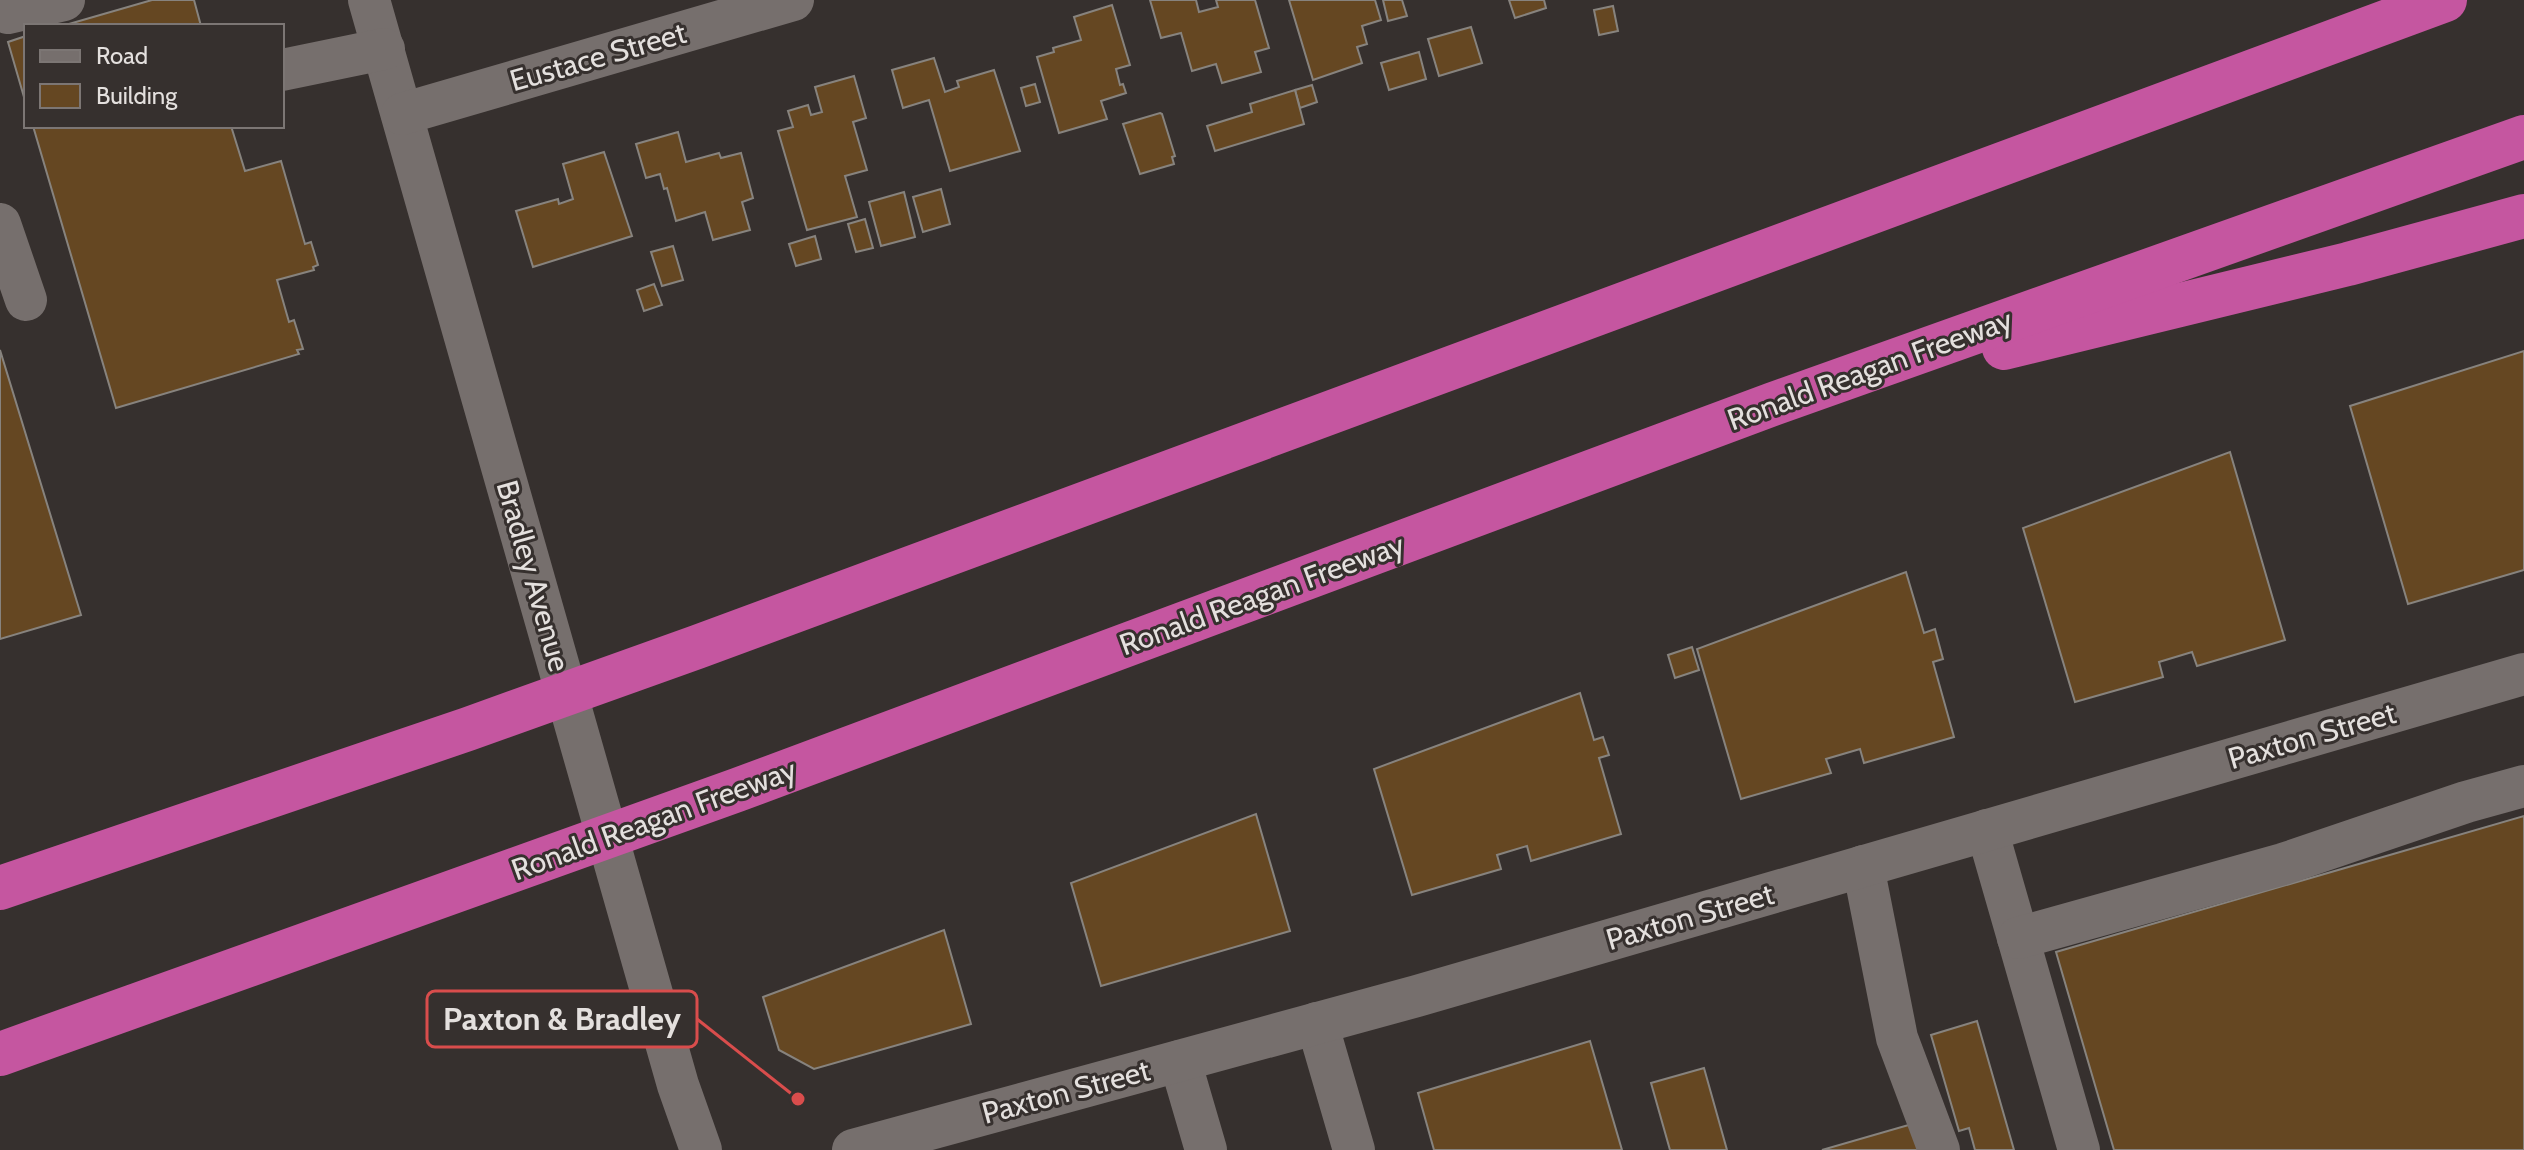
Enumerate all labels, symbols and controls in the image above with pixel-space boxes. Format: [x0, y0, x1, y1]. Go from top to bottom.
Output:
street label: Eustace Street [506, 14, 690, 99]
legend [24, 24, 284, 128]
text: Road [96, 41, 148, 70]
text: Building [96, 81, 178, 110]
street label: Ronald Reagan Freeway [1722, 301, 2017, 438]
street label: Bradley Avenue [489, 476, 578, 676]
street label: Ronald Reagan Freeway [1114, 526, 1409, 663]
street label: Paxton Street [2224, 694, 2400, 777]
street label: Ronald Reagan Freeway [506, 751, 801, 888]
street label: Paxton Street [1602, 875, 1778, 958]
callout: Paxton & Bradley [427, 991, 697, 1047]
text: Paxton & Bradley [443, 999, 682, 1038]
street label: Paxton Street [978, 1051, 1154, 1132]

